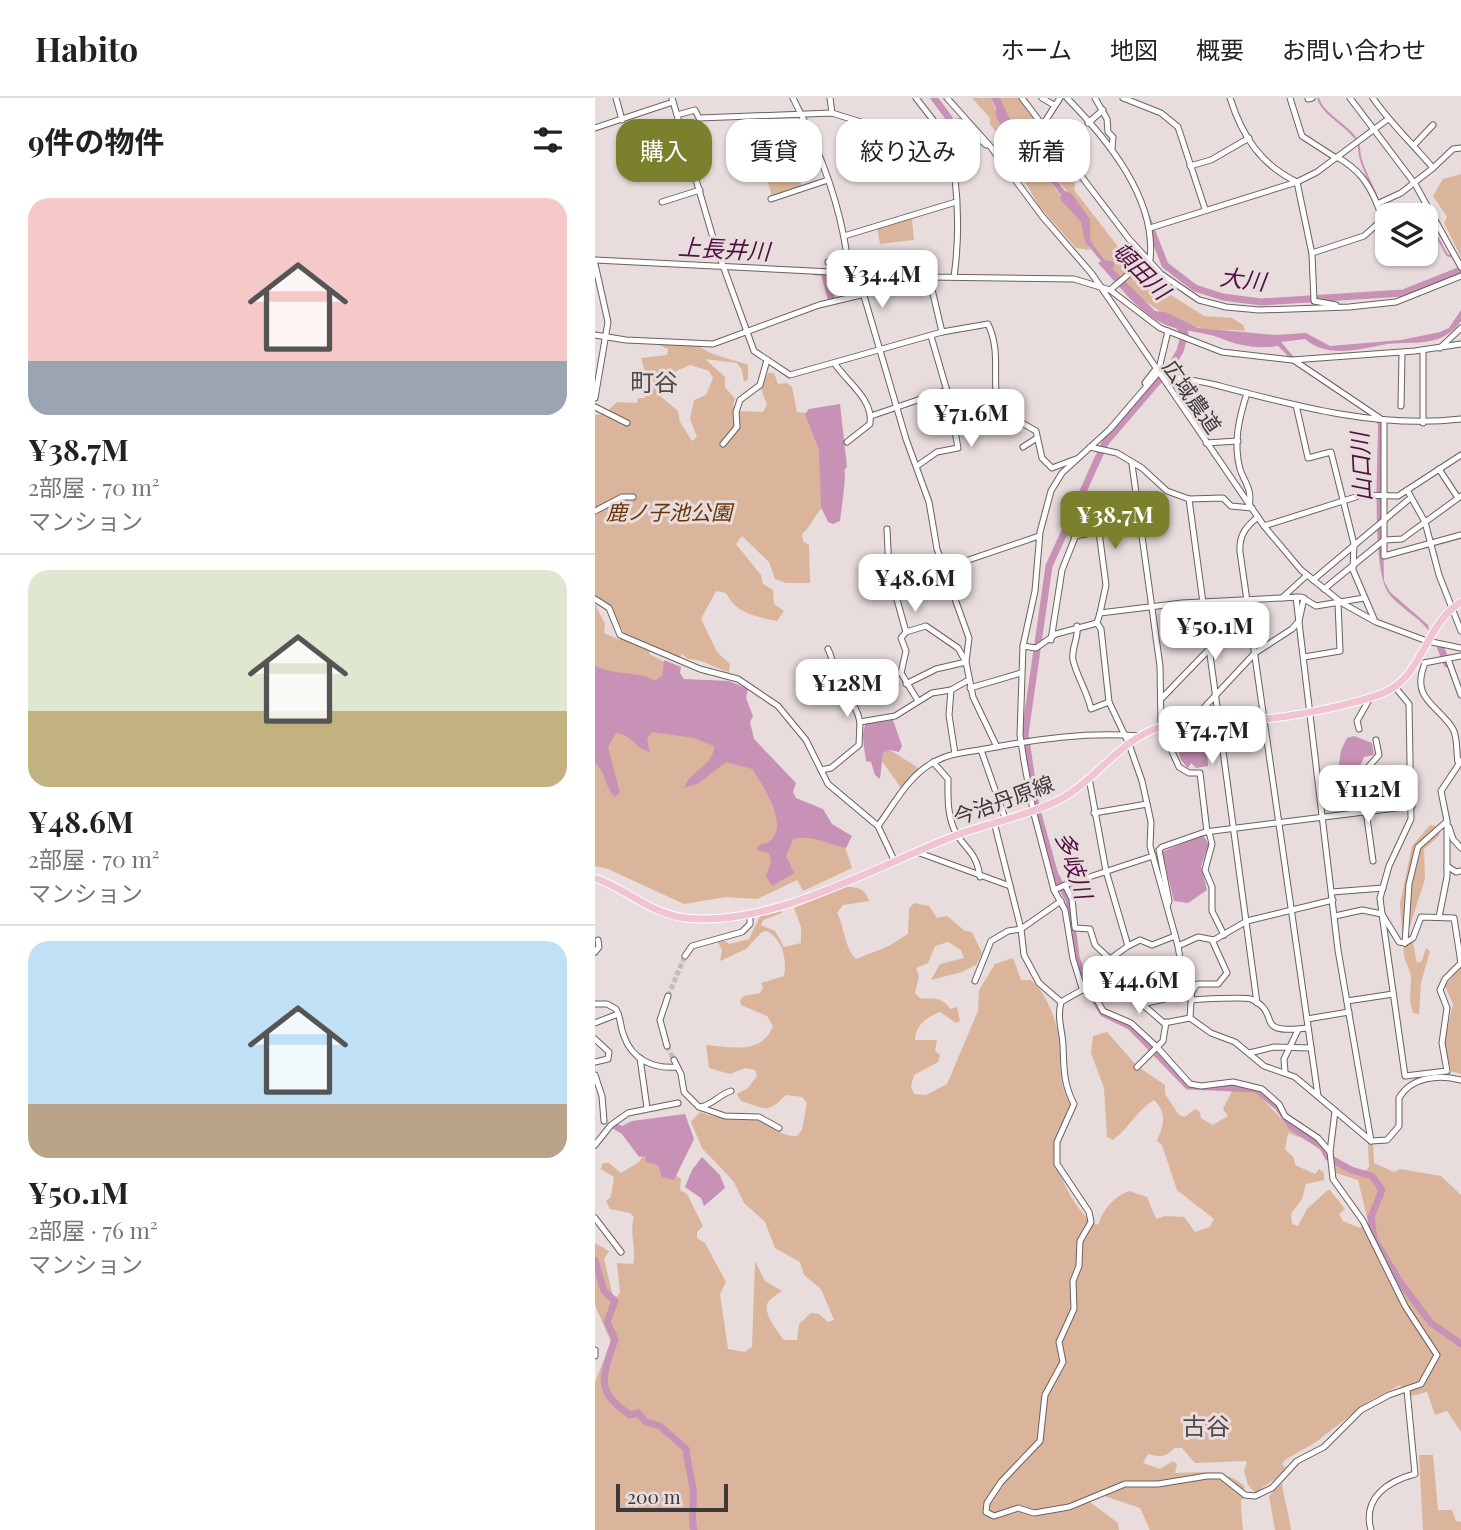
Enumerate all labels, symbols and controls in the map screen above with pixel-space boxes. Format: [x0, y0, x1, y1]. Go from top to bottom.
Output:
text: Habito [35, 26, 138, 70]
text: ホーム [1001, 33, 1072, 65]
text: 地図 [1110, 33, 1158, 65]
text: 概要 [1196, 33, 1244, 65]
text: お問い合わせ [1282, 33, 1426, 65]
chip: 購入 [616, 119, 712, 182]
chip: 賃貸 [726, 119, 822, 182]
chip: 絞り込み [836, 119, 980, 182]
chip: 新着 [994, 119, 1090, 182]
text: 9件の物件 [28, 121, 165, 161]
icon: filters [529, 121, 567, 159]
map controls [1375, 203, 1438, 266]
button: layers [1375, 203, 1438, 266]
water label: 上長井川 [677, 230, 774, 266]
water label: 頓田川 [1107, 235, 1179, 307]
icon: home [235, 244, 361, 370]
pin: ¥34.4M [825, 250, 939, 310]
text: ¥34.4M [843, 257, 921, 288]
water label: 大川 [1218, 260, 1271, 297]
street label: 広域農道 [1157, 354, 1229, 438]
district label: 町谷 [630, 365, 678, 397]
pin: ¥71.6M [914, 390, 1028, 449]
text: ¥71.6M [933, 396, 1009, 427]
text: ¥38.7M [28, 429, 129, 469]
water label: 山口川 [1343, 429, 1377, 502]
text: 2部屋 · 70 m² [28, 471, 160, 502]
pin: ¥38.7M [1058, 491, 1172, 551]
park label: 鹿ノ子池公園 [606, 497, 735, 525]
text: ¥38.7M [1076, 498, 1154, 529]
text: マンション [28, 505, 143, 536]
pin: ¥48.6M [858, 554, 972, 614]
text: ¥48.6M [874, 561, 956, 592]
pin: ¥50.1M [1158, 602, 1272, 662]
text: ¥50.1M [1176, 609, 1254, 640]
icon: home [235, 616, 361, 742]
pin: ¥128M [798, 660, 896, 719]
text: ¥128M [812, 666, 882, 697]
pin: ¥74.7M [1155, 706, 1269, 766]
text: ¥74.7M [1175, 713, 1249, 744]
pin: ¥112M [1319, 766, 1417, 825]
street label: 今治丹原線 [949, 768, 1057, 830]
text: ¥112M [1335, 772, 1401, 803]
text: ¥48.6M [28, 801, 134, 841]
water label: 多岐川 [1050, 827, 1101, 905]
text: 2部屋 · 70 m² [28, 843, 160, 874]
text: マンション [28, 877, 143, 908]
pin: ¥44.6M [1082, 956, 1196, 1016]
text: ¥44.6M [1099, 963, 1179, 994]
icon: home [235, 987, 361, 1113]
text: ¥50.1M [28, 1172, 129, 1212]
text: 2部屋 · 76 m² [28, 1214, 158, 1245]
text: マンション [28, 1248, 143, 1279]
district label: 古谷 [1182, 1409, 1230, 1441]
scale bar [616, 1481, 728, 1513]
text: 200 m [627, 1483, 681, 1509]

